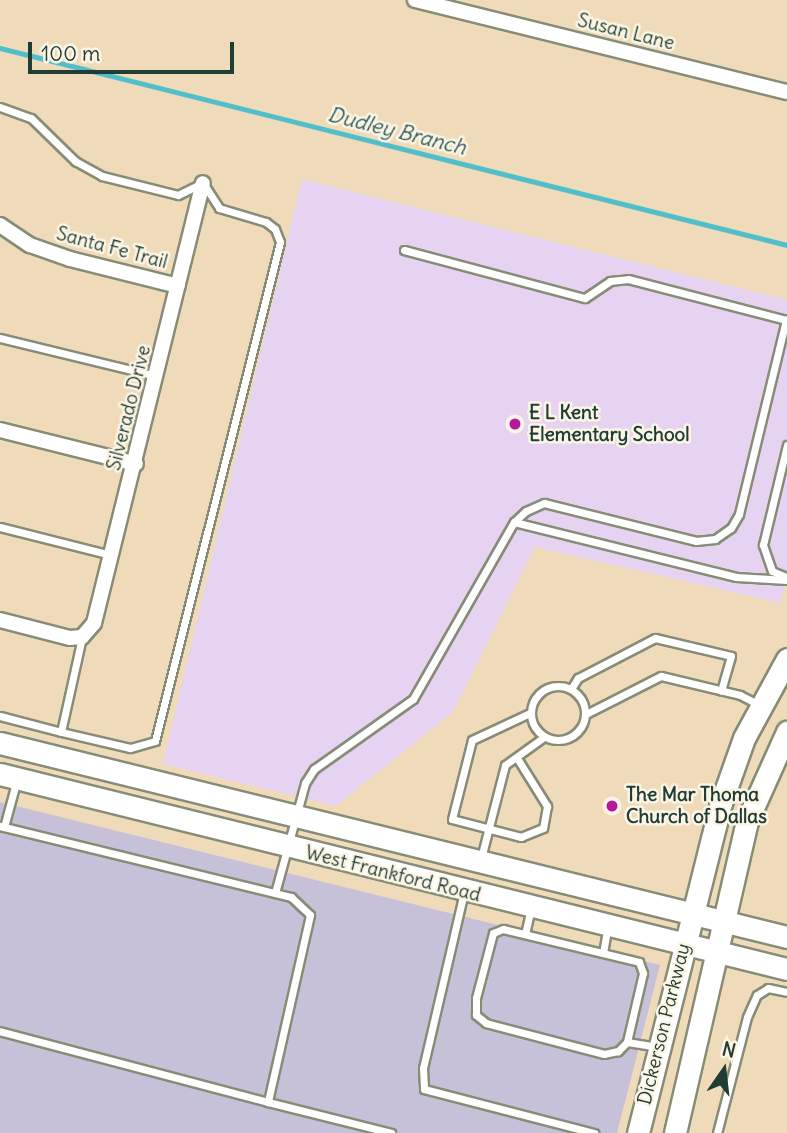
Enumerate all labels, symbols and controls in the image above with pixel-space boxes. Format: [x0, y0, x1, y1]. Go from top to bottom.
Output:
street label: Susan Lane [575, 9, 677, 55]
scale bar [32, 28, 238, 72]
text: 100 m [41, 40, 100, 67]
water label: Dudley Branch [325, 102, 469, 160]
street label: Santa Fe Trail [54, 222, 170, 274]
street label: Silverado Drive [102, 343, 156, 473]
place label: E L Kent Elementary School [529, 402, 690, 446]
marker: E L Kent Elementary School [507, 416, 523, 432]
place label: The Mar Thoma Church of Dallas [626, 784, 767, 828]
marker: The Mar Thoma Church of Dallas [604, 798, 620, 814]
street label: West Frankford Road [303, 841, 483, 907]
street label: Dickerson Parkway [633, 941, 695, 1107]
north arrow [689, 1035, 759, 1105]
text: N [720, 1036, 738, 1063]

